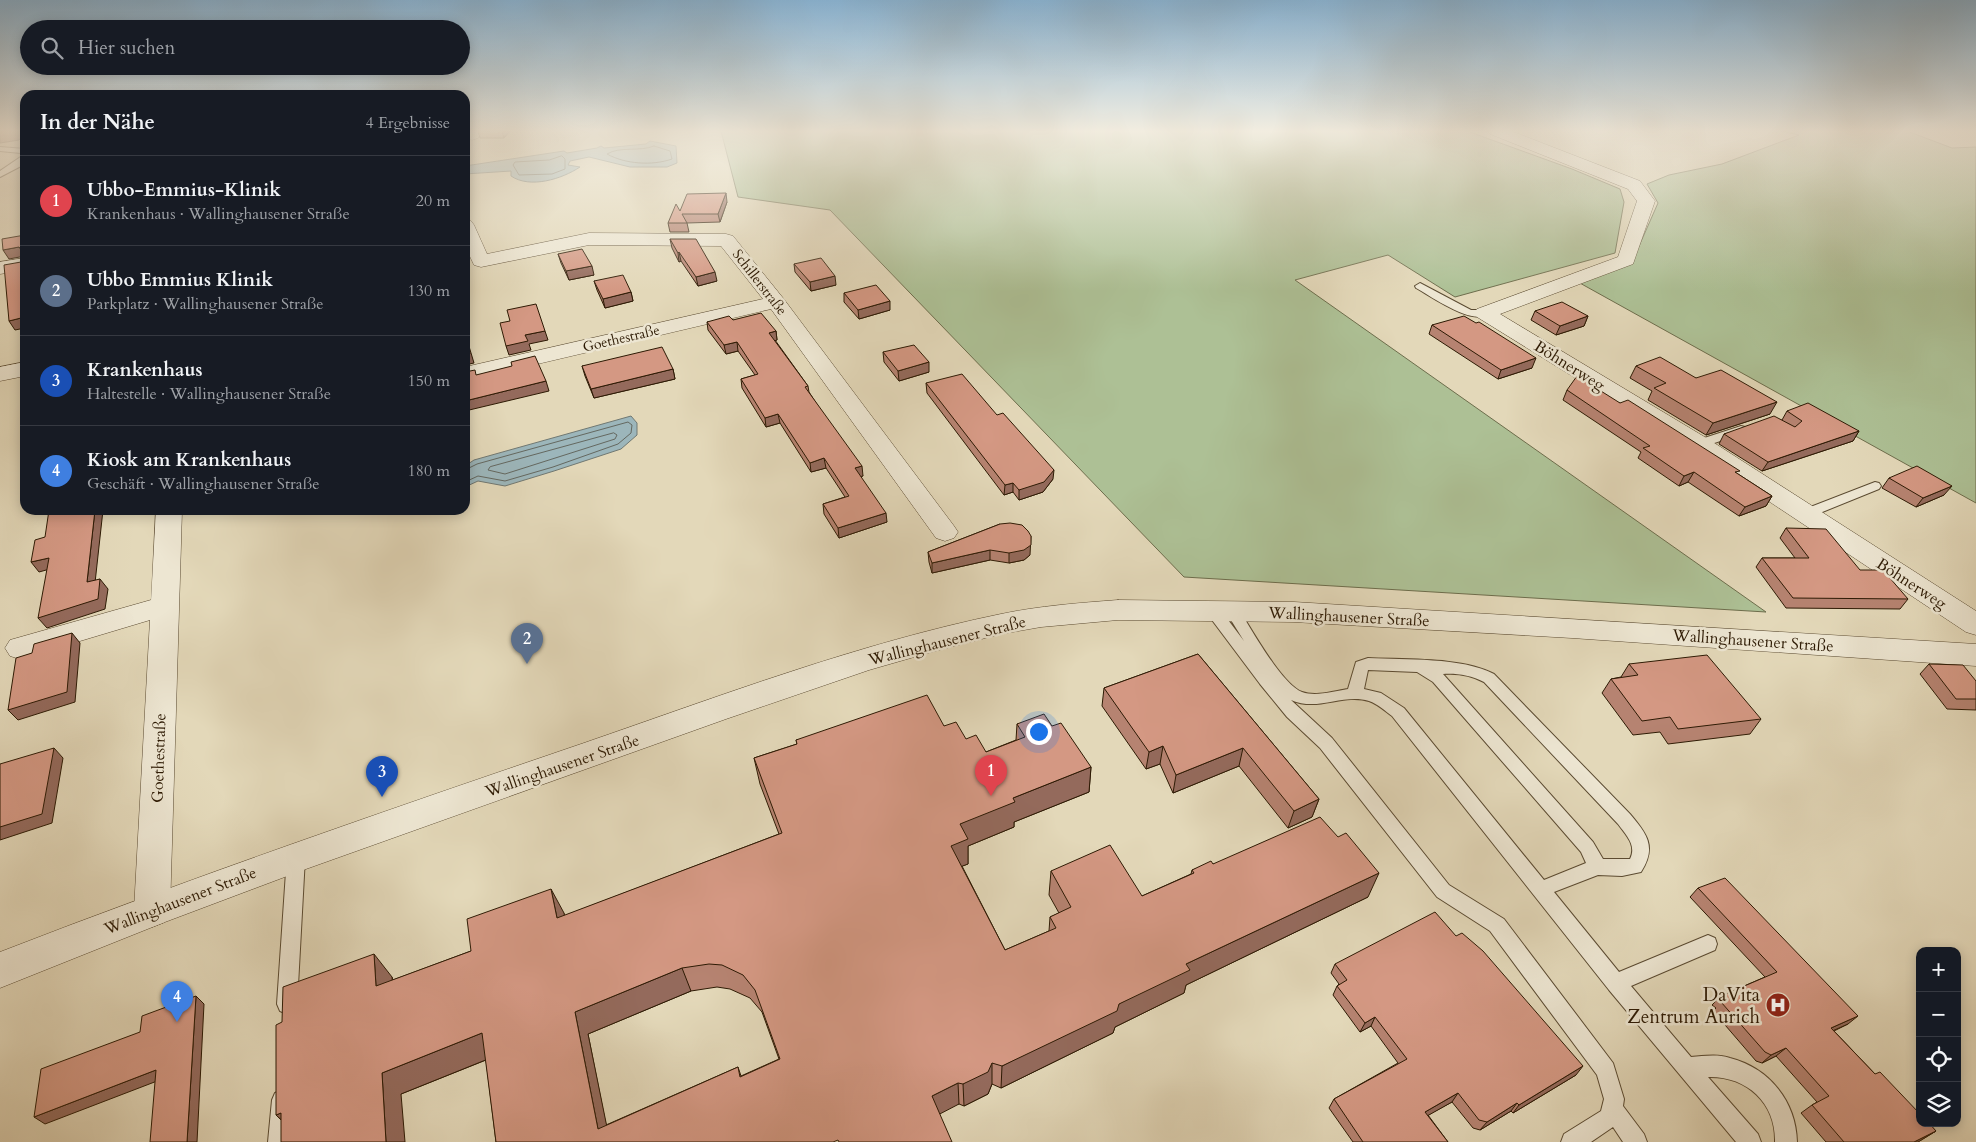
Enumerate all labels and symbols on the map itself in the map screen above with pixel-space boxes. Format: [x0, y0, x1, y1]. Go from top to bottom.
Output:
street label: Schillerstraße [728, 245, 791, 319]
street label: Goethestraße [581, 320, 661, 357]
street label: Böhnerweg [1530, 335, 1609, 396]
street label: Böhnerweg [1872, 553, 1951, 615]
street label: Wallinghausener Straße [1267, 602, 1430, 632]
street label: Wallinghausener Straße [865, 611, 1028, 671]
pin: 2 [511, 623, 543, 664]
street label: Wallinghausener Straße [1671, 624, 1834, 658]
street label: Goethestraße [146, 713, 172, 803]
your location [1026, 719, 1052, 745]
street label: Wallinghausener Straße [481, 729, 642, 803]
pin: 1 [975, 755, 1007, 796]
pin: 3 [366, 756, 398, 797]
street label: Wallinghausener Straße [100, 862, 260, 940]
pin: 4 [161, 981, 193, 1022]
place label: DaVita Zentrum Aurich [1627, 982, 1761, 1030]
hospital icon: DaVita Zentrum Aurich [1765, 992, 1791, 1018]

